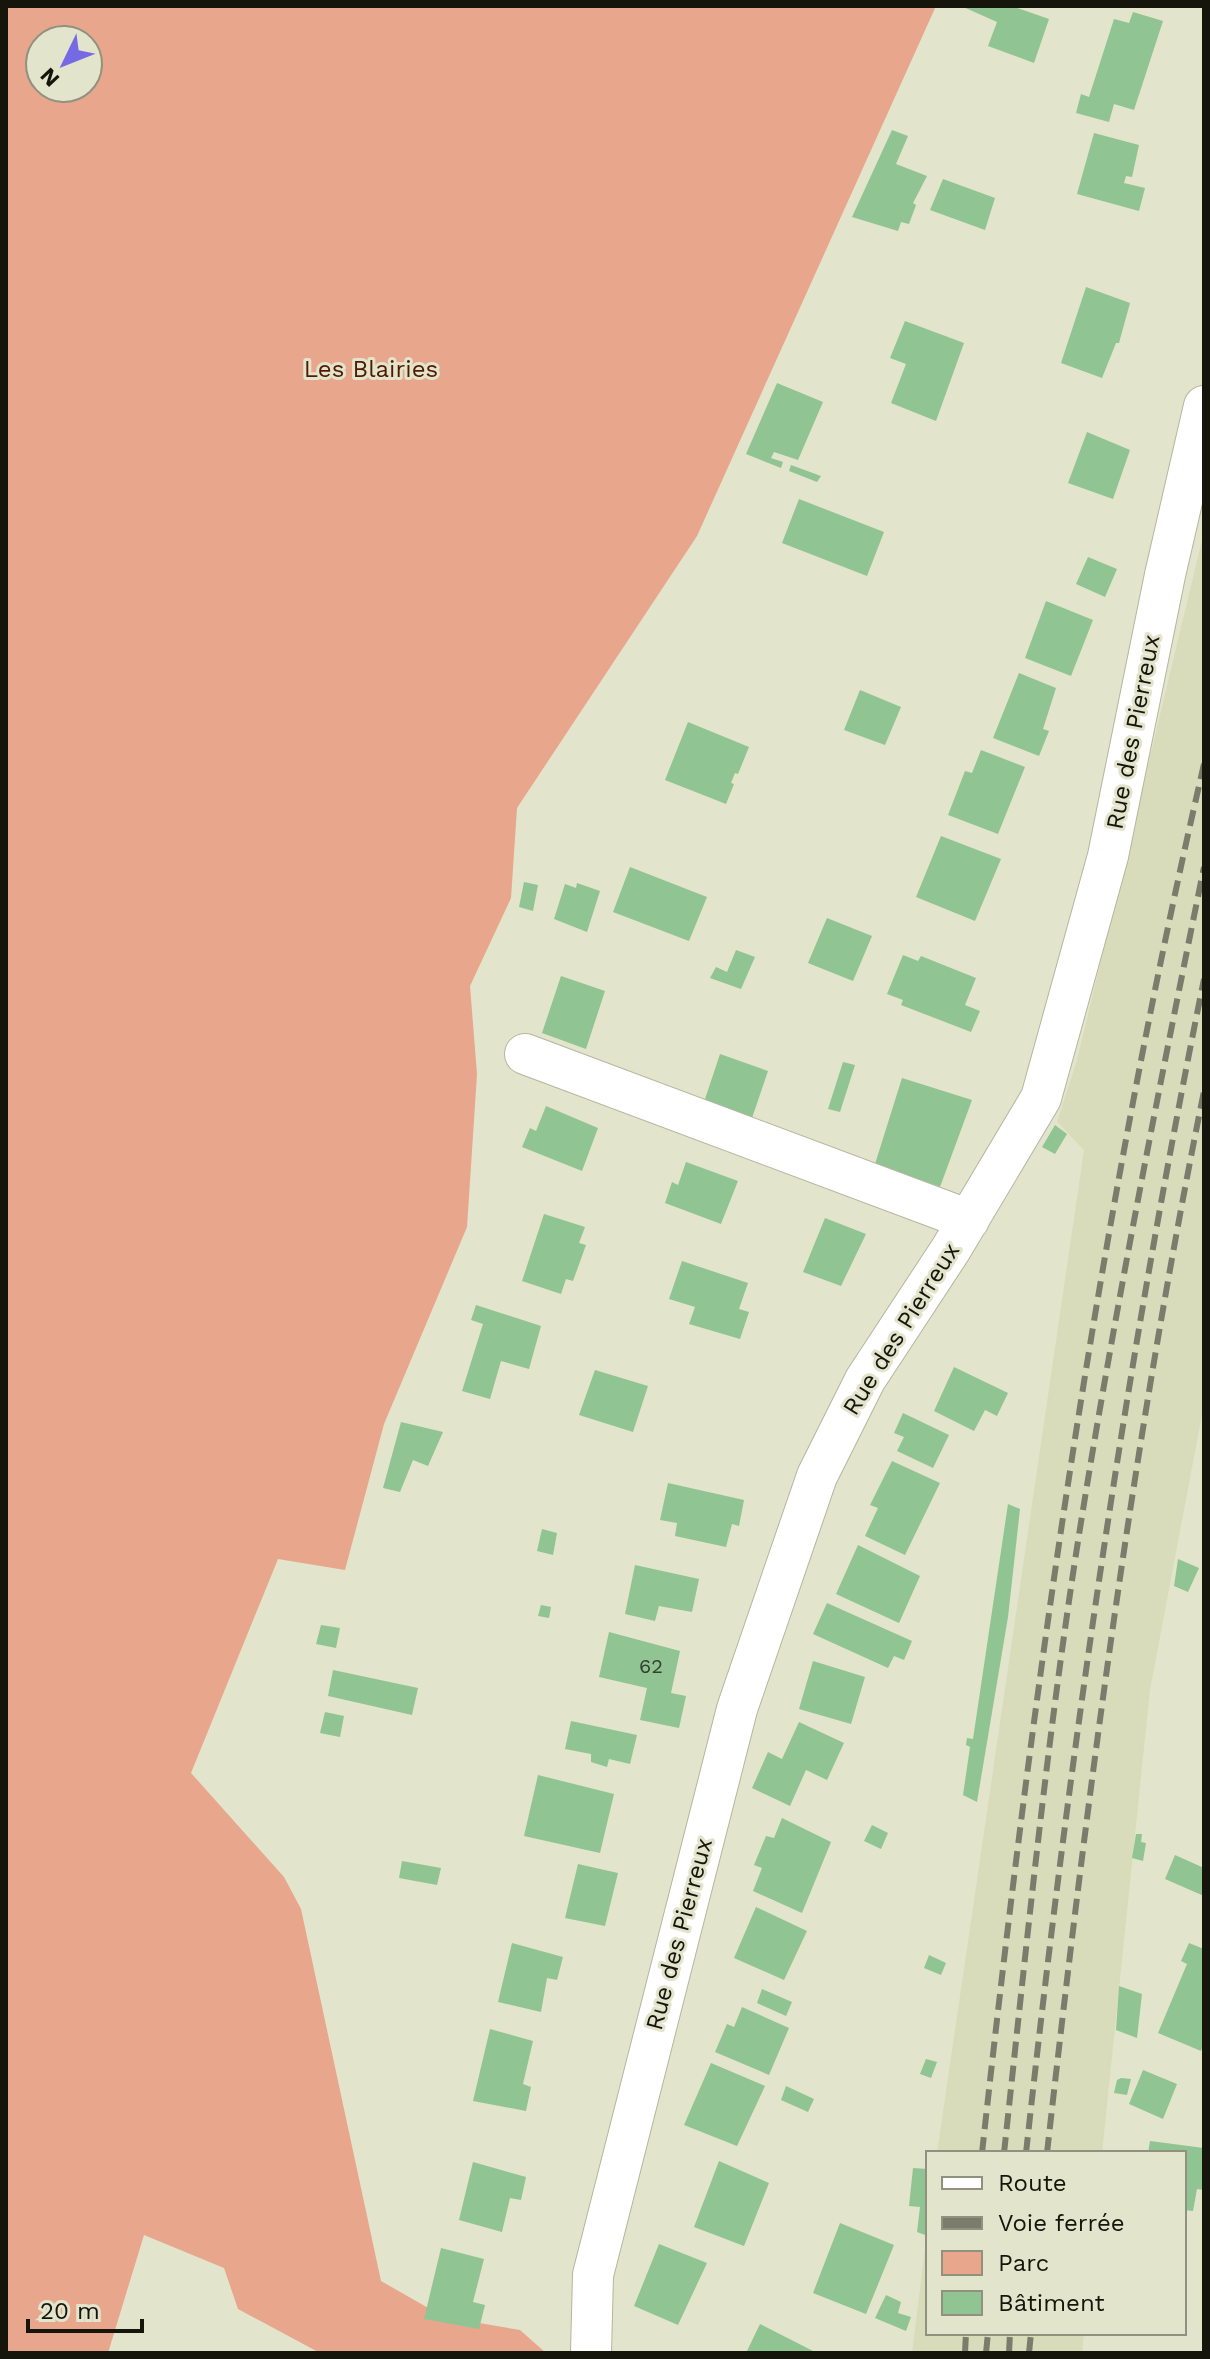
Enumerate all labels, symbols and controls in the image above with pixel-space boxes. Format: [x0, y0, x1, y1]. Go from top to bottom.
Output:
north arrow [24, 24, 104, 104]
text: N [35, 63, 64, 92]
park label: Les Blairies [304, 355, 438, 383]
street label: Rue des Pierreux [1100, 632, 1166, 832]
street label: Rue des Pierreux [837, 1238, 965, 1420]
house number: 62 [639, 1654, 663, 1678]
street label: Rue des Pierreux [640, 1835, 718, 2033]
legend [926, 2151, 1186, 2335]
text: Route [998, 2169, 1067, 2197]
text: Voie ferrée [998, 2209, 1125, 2237]
text: Parc [998, 2249, 1049, 2277]
scale bar [28, 2283, 142, 2333]
text: Bâtiment [998, 2289, 1105, 2317]
text: 20 m [40, 2297, 100, 2325]

